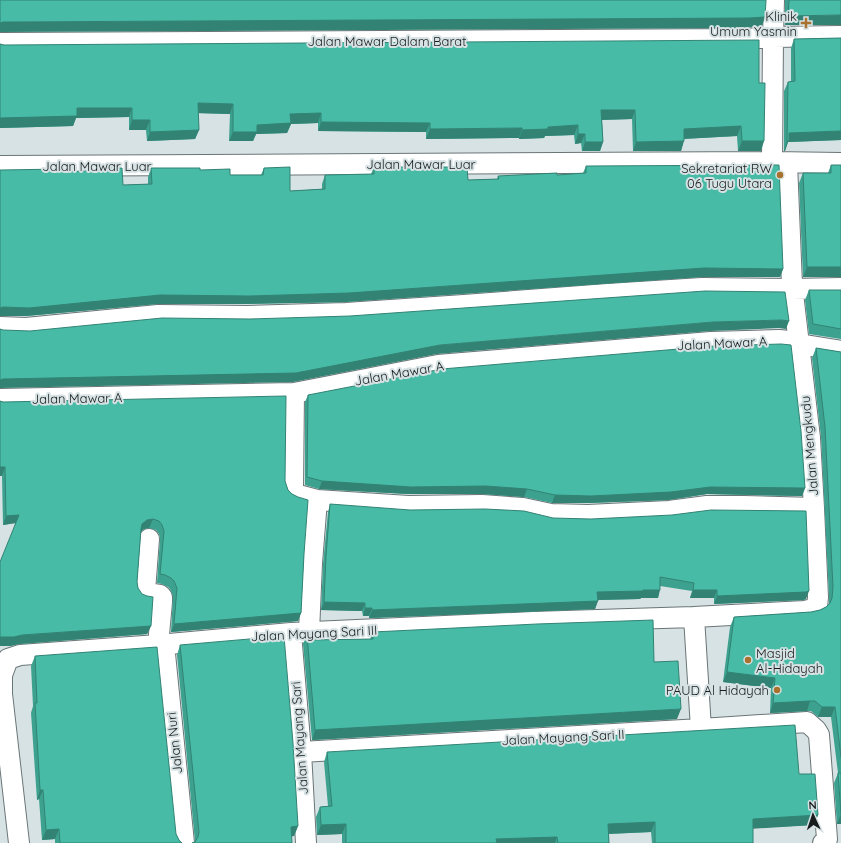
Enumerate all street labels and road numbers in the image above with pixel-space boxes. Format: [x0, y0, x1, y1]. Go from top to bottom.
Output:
street label: Jalan Mawar Dalam Barat [307, 33, 467, 49]
street label: Jalan Mawar Luar [366, 156, 476, 172]
street label: Jalan Mawar Luar [42, 158, 152, 174]
street label: Jalan Mawar A [676, 333, 768, 353]
street label: Jalan Mawar A [353, 357, 446, 389]
street label: Jalan Mawar A [32, 389, 123, 407]
street label: Jalan Mengkudu [797, 395, 821, 497]
street label: Jalan Mayang Sari III [250, 622, 378, 644]
street label: Jalan Mayang Sari [287, 681, 311, 795]
street label: Jalan Nuri [163, 711, 185, 775]
street label: Jalan Mayang Sari II [501, 726, 625, 748]

